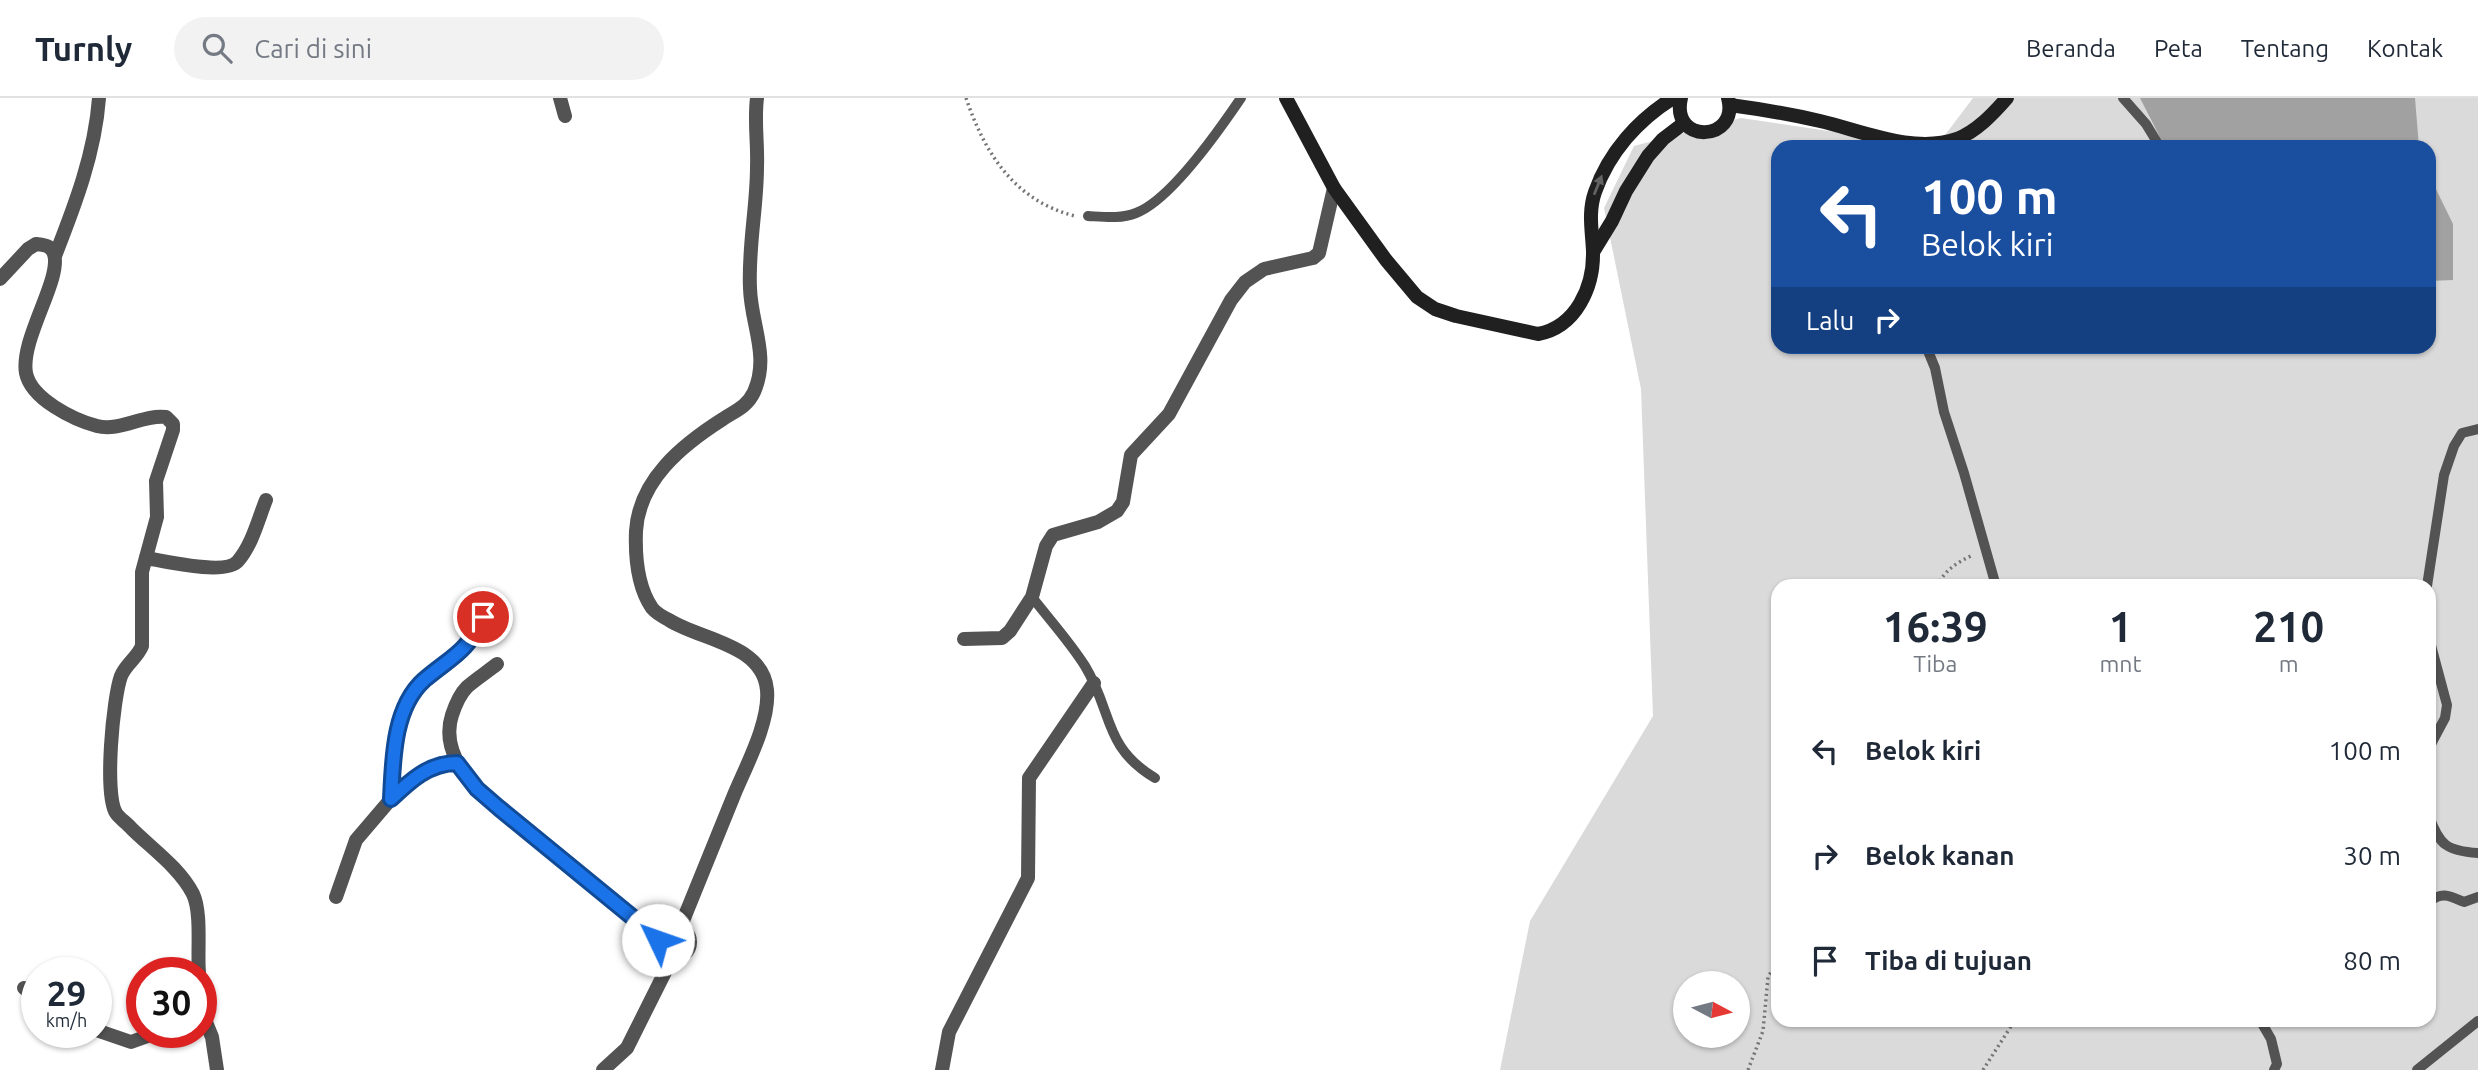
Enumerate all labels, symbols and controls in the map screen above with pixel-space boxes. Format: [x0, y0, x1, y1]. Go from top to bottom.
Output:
search box [174, 17, 664, 80]
icon: search [198, 29, 236, 67]
text: Turnly [35, 30, 132, 67]
text: Cari di sini [254, 34, 372, 63]
text: Beranda [2026, 35, 2116, 62]
text: Peta [2154, 35, 2203, 62]
text: Tentang [2241, 35, 2329, 62]
text: Kontak [2367, 35, 2443, 62]
icon: left [1806, 168, 1897, 259]
text: 100 m [1921, 168, 2058, 223]
one-way arrow [1593, 174, 1604, 195]
text: Belok kiri [1921, 226, 2053, 262]
icon: right [1868, 301, 1906, 339]
text: Lalu [1806, 306, 1854, 335]
pin [453, 587, 513, 647]
icon: arrive [464, 598, 502, 636]
text: 16:39 [1883, 603, 1988, 650]
text: 1 [2109, 603, 2132, 650]
text: 210 [2253, 603, 2324, 650]
text: Tiba [1913, 651, 1957, 676]
text: mnt [2099, 651, 2142, 676]
text: m [2279, 651, 2299, 676]
icon: left [1806, 732, 1844, 770]
text: Belok kiri [1865, 736, 1981, 765]
text: 100 m [2329, 736, 2401, 765]
icon: right [1806, 837, 1844, 875]
text: Belok kanan [1865, 841, 2015, 870]
text: 30 m [2343, 841, 2401, 870]
position arrow [621, 903, 695, 977]
icon: arrive [1806, 942, 1844, 980]
text: Tiba di tujuan [1865, 946, 2032, 975]
text: 80 m [2343, 946, 2401, 975]
speed limit sign: 30 [126, 957, 217, 1048]
north arrow [1673, 971, 1750, 1048]
map controls [1673, 971, 1750, 1048]
text: 29 [47, 973, 86, 1013]
text: km/h [46, 1010, 87, 1030]

